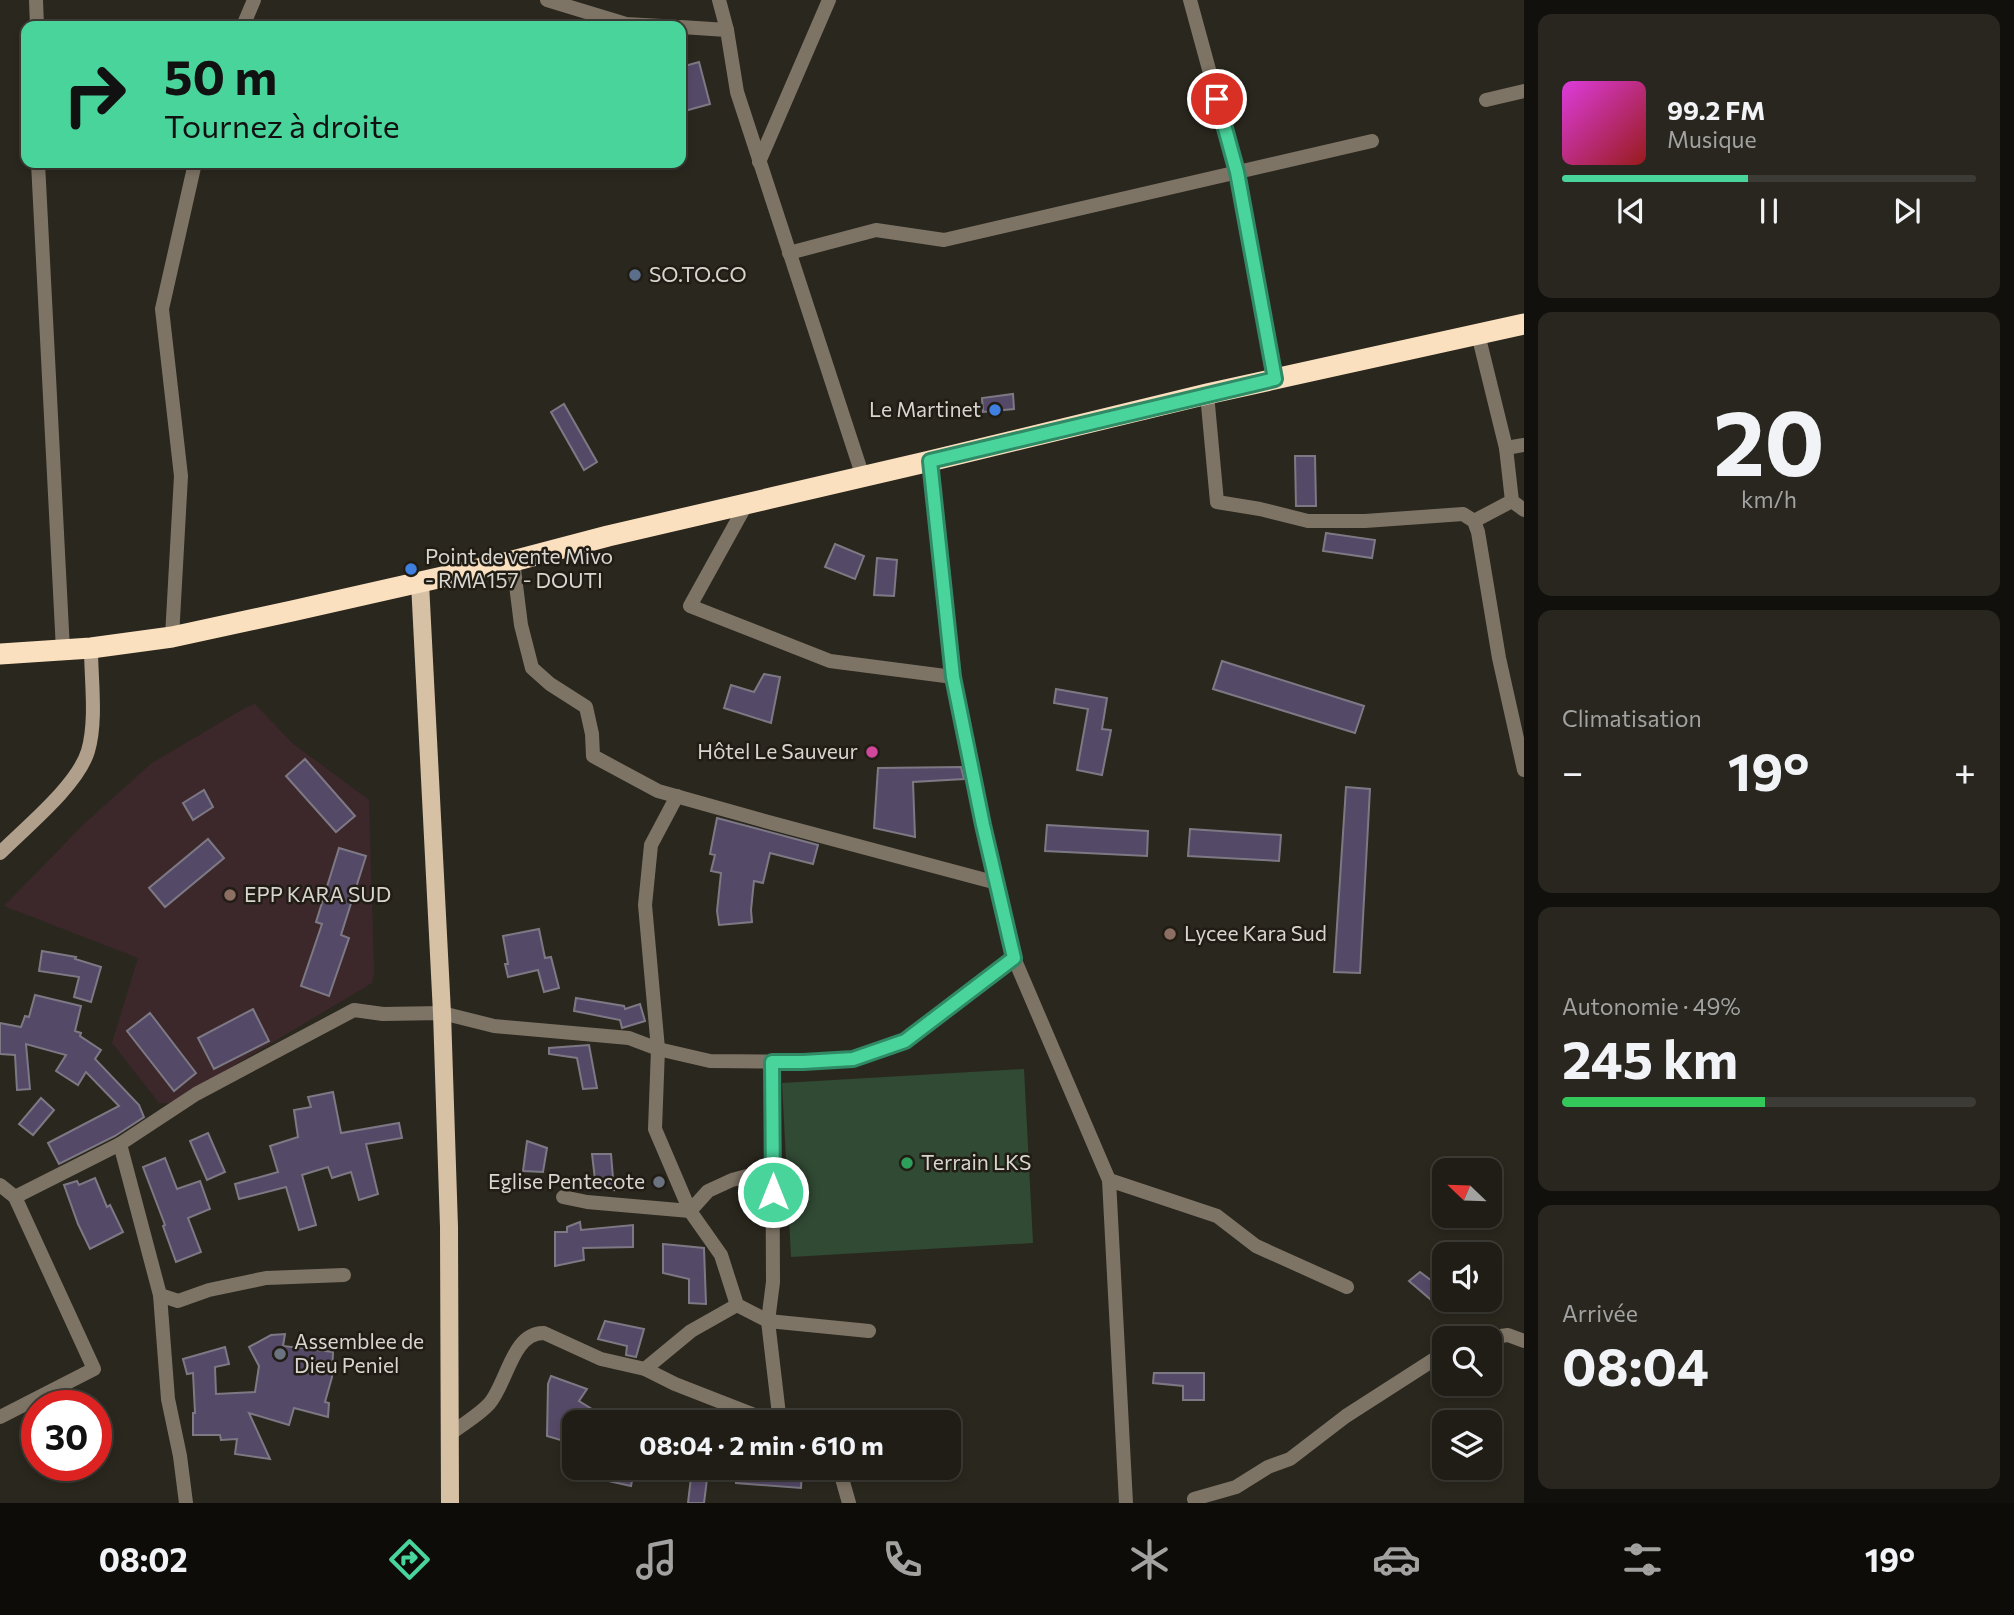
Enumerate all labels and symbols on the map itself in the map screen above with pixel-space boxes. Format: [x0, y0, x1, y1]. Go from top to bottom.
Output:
pin [1187, 69, 1247, 129]
place label: SO.TO.CO [649, 261, 747, 286]
marker: SO.TO.CO [627, 267, 643, 283]
place label: Le Martinet [869, 396, 981, 421]
marker: Le Martinet [987, 402, 1003, 418]
place label: Point de vente Mivo - RMA157 - DOUTI [425, 543, 613, 592]
marker: Point de vente Mivo - RMA157 - DOUTI [403, 561, 419, 577]
place label: Hôtel Le Sauveur [697, 738, 858, 763]
marker: Hôtel Le Sauveur [864, 744, 880, 760]
place label: EPP KARA SUD [244, 881, 391, 906]
marker: EPP KARA SUD [222, 887, 238, 903]
place label: Lycee Kara Sud [1184, 920, 1327, 945]
marker: Lycee Kara Sud [1162, 926, 1178, 942]
place label: Terrain LKS [921, 1149, 1031, 1174]
position arrow [736, 1155, 810, 1229]
marker: Terrain LKS [899, 1155, 915, 1171]
north arrow [1432, 1158, 1502, 1228]
place label: Eglise Pentecote [488, 1168, 645, 1193]
marker: Eglise Pentecote [651, 1174, 667, 1190]
place label: Assemblee de Dieu Peniel [294, 1328, 424, 1377]
marker: Assemblee de Dieu Peniel [272, 1346, 288, 1362]
speed limit sign: 30 [21, 1390, 112, 1481]

